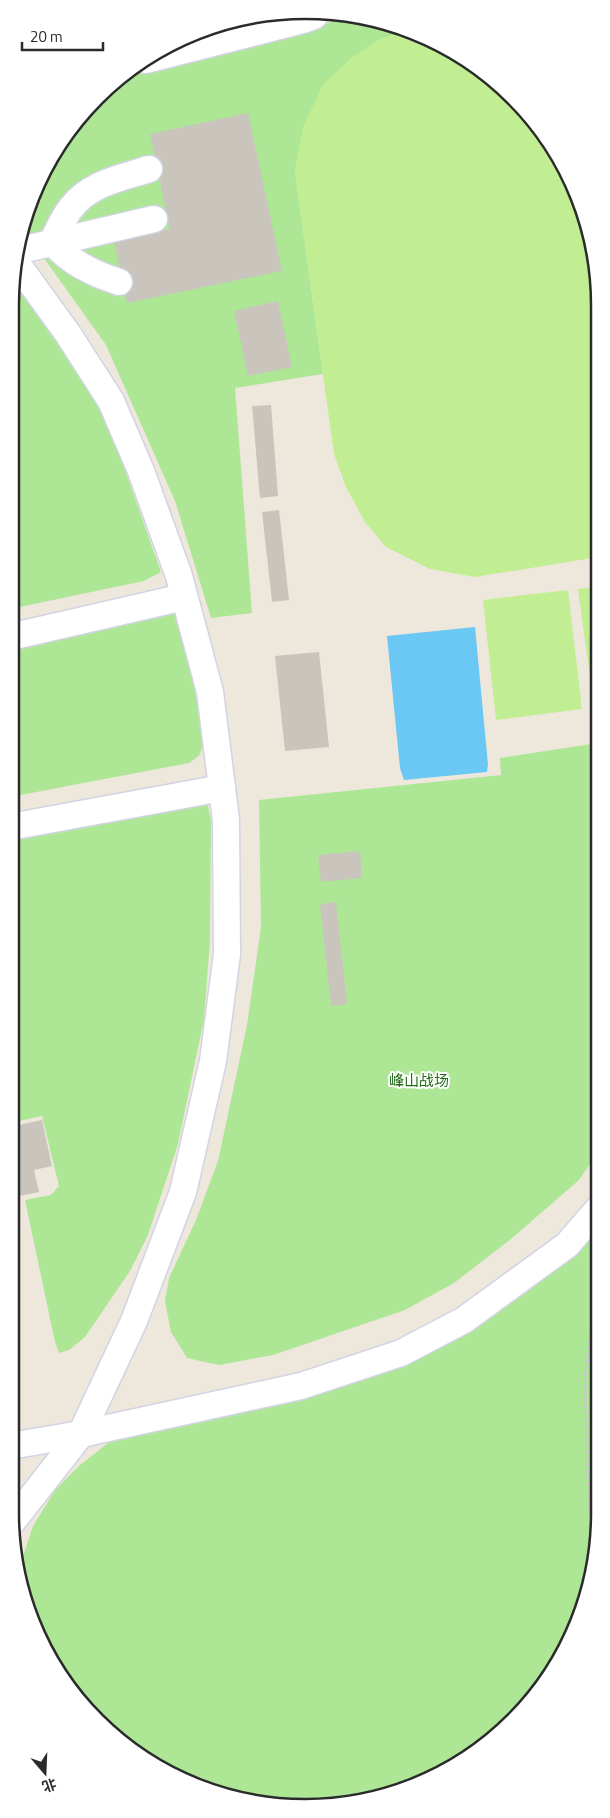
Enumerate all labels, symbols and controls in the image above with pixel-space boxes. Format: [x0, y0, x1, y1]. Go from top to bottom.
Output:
scale bar [22, 20, 104, 52]
text: 20 m [30, 25, 63, 48]
park label: 峰山战场 [389, 1069, 449, 1092]
north arrow [20, 1748, 70, 1798]
text: 北 [39, 1774, 59, 1798]

